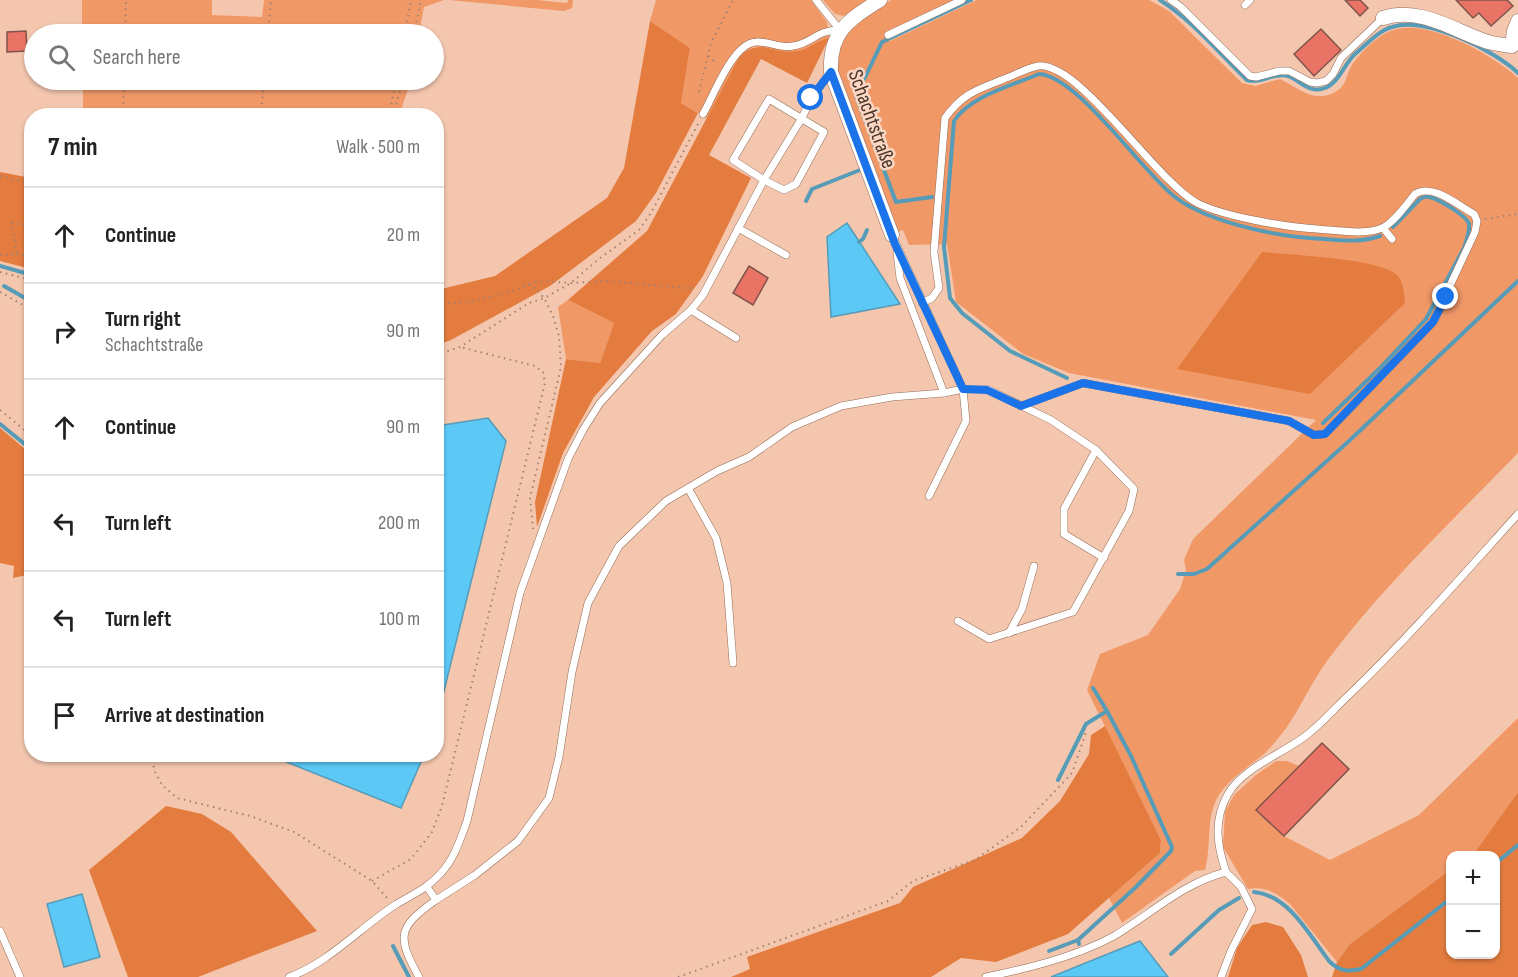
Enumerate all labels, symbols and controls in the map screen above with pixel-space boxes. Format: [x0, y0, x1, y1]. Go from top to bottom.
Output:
search box [24, 24, 444, 90]
icon: search [45, 41, 78, 74]
text: Search here [93, 44, 180, 71]
street label: Schachtstraße [843, 66, 901, 172]
route start [797, 84, 823, 110]
text: 7 min [48, 132, 97, 163]
text: Walk · 500 m [336, 135, 420, 159]
icon: ahead [48, 219, 81, 252]
text: Continue [105, 222, 176, 249]
text: 20 m [387, 223, 420, 247]
route end [1432, 283, 1458, 309]
text: Turn right [105, 306, 181, 333]
icon: right [48, 315, 81, 348]
text: 90 m [386, 319, 420, 343]
text: Schachtstraße [105, 333, 203, 357]
icon: ahead [48, 411, 81, 444]
text: Continue [105, 414, 176, 441]
text: 90 m [386, 415, 420, 439]
icon: left [48, 507, 81, 540]
text: Turn left [105, 510, 171, 537]
text: 200 m [378, 511, 420, 535]
icon: left [48, 603, 81, 636]
text: Turn left [105, 606, 171, 633]
text: 100 m [379, 607, 420, 631]
icon: arrive [48, 699, 81, 732]
text: Arrive at destination [105, 702, 264, 729]
map controls [1446, 851, 1500, 959]
button: + [1446, 851, 1500, 905]
button: − [1446, 905, 1500, 959]

